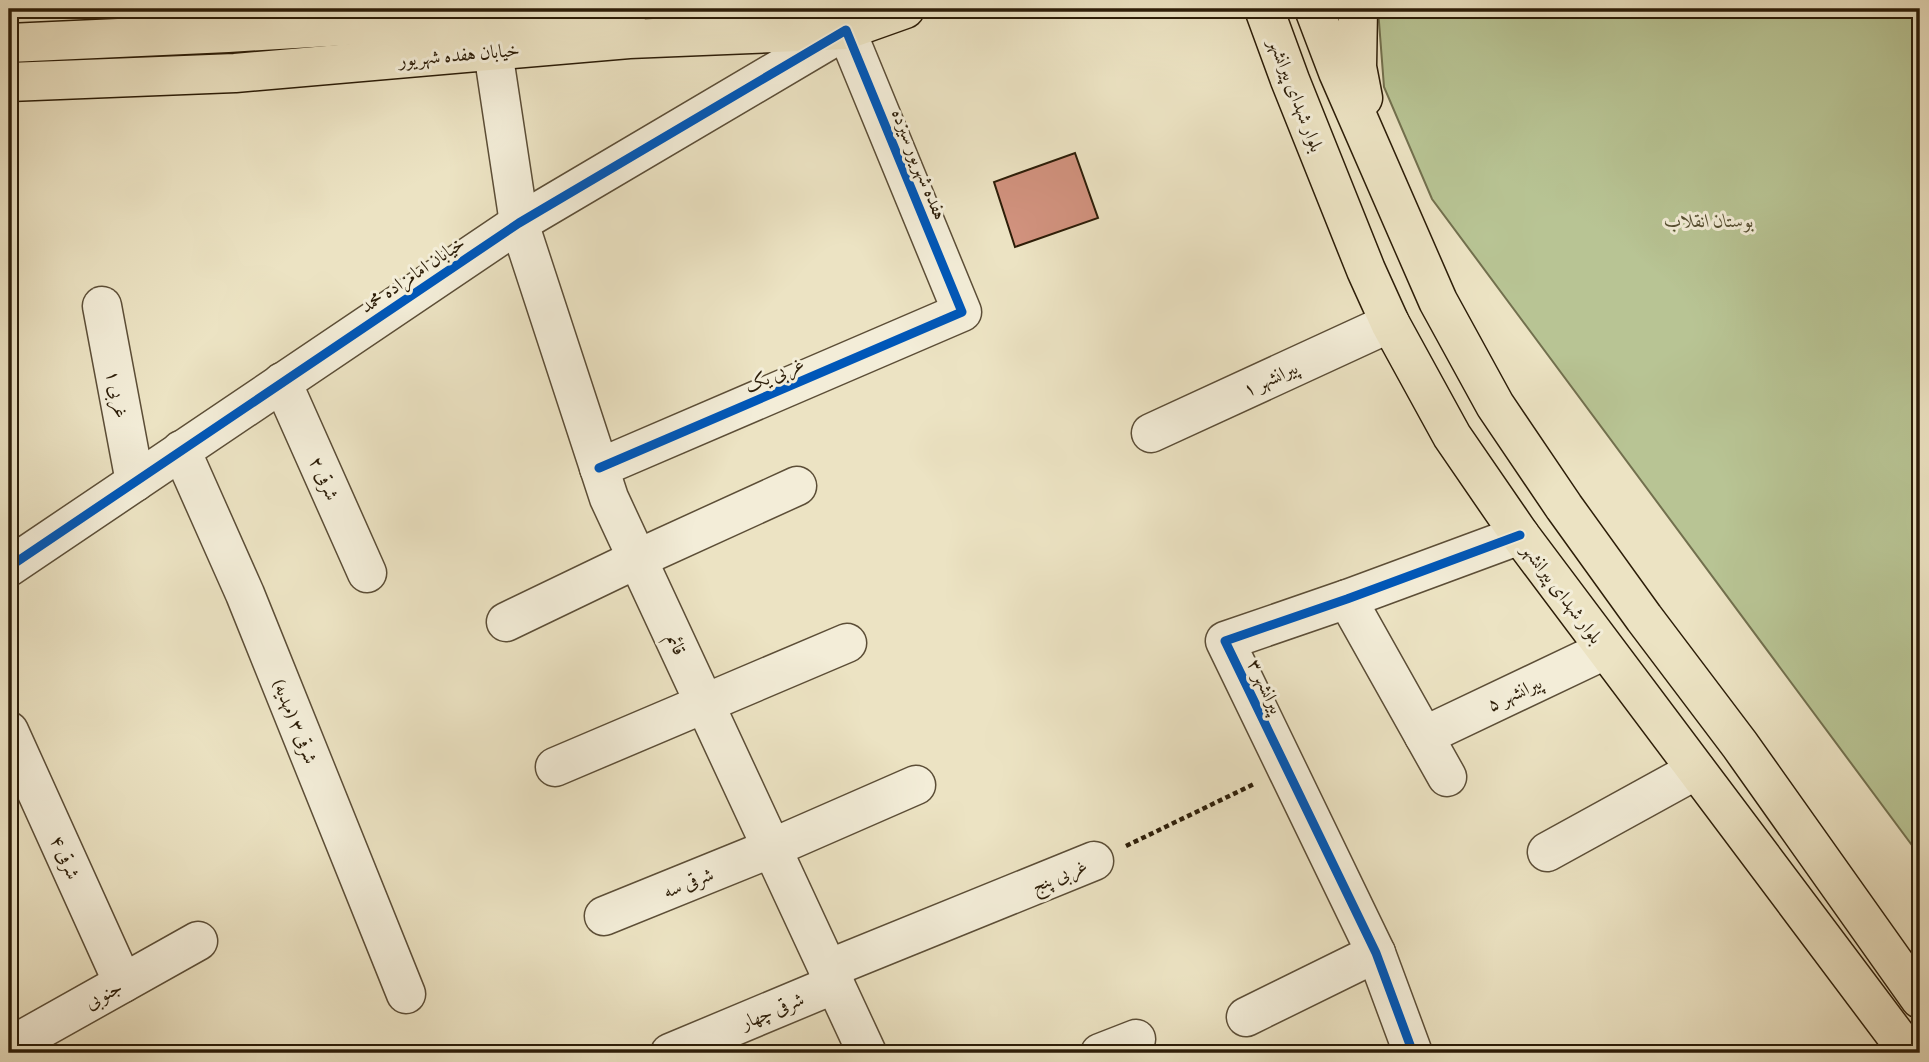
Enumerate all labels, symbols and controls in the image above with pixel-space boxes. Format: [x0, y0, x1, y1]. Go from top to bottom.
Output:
street label: بلوار شهدای پیرانشهر [1262, 33, 1330, 156]
street label: خیابان هفده شهریور [396, 37, 521, 73]
street label: هفده شهریور سیزده [885, 105, 953, 224]
park label: بوستان انقلاب [1664, 208, 1754, 234]
street label: خیابان امامزاده محمد [355, 230, 470, 320]
street label: غربی یک [741, 351, 809, 400]
street label: پیرانشهر ۱ [1239, 354, 1303, 403]
street label: غربی ۱ [99, 368, 134, 421]
street label: شرقی ۲ [303, 452, 345, 504]
street label: بلوار شهدای پیرانشهر [1515, 536, 1609, 649]
street label: قائم [657, 629, 692, 661]
street label: پیرانشهر ۳ [1241, 655, 1290, 719]
street label: پیرانشهر ۵ [1483, 669, 1547, 718]
street label: شرقی ۳ (مهدیه) [266, 675, 324, 768]
street label: شرقی ۴ [44, 831, 86, 883]
street label: غربی پنج [1027, 853, 1093, 903]
street label: شرقی سه [659, 861, 718, 905]
street label: جنوبی [80, 974, 127, 1017]
street label: شرقی چهار [735, 986, 808, 1037]

